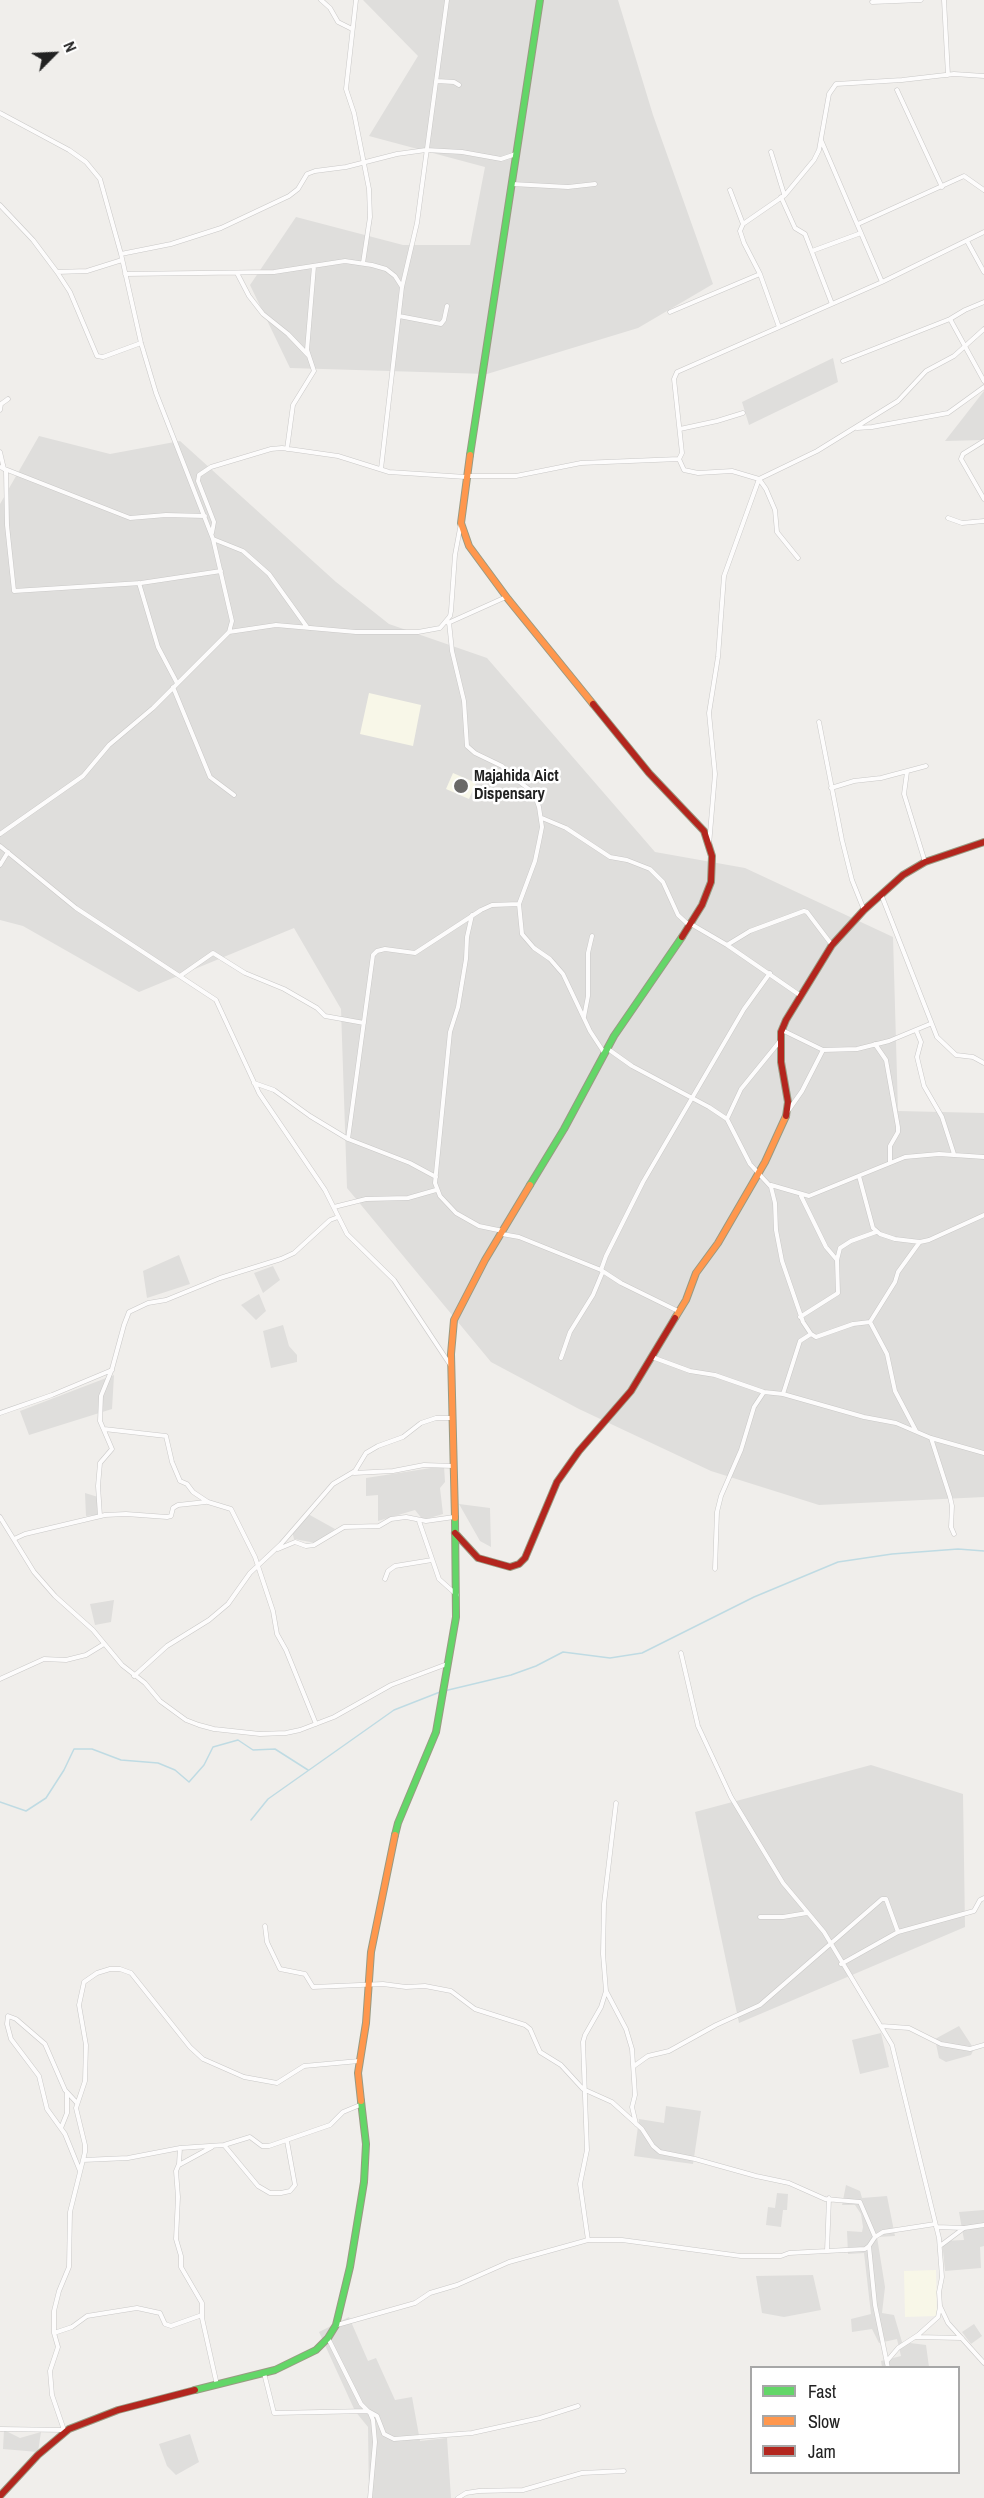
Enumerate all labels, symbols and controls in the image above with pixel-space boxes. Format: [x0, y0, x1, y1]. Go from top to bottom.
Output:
north arrow [24, 24, 84, 84]
text: N [58, 38, 82, 55]
place label: Majahida Aict Dispensary [474, 767, 559, 805]
marker: Majahida Aict Dispensary [452, 777, 470, 795]
legend [750, 2366, 960, 2474]
text: Fast [808, 2379, 836, 2404]
text: Slow [808, 2409, 840, 2434]
text: Jam [808, 2439, 836, 2464]

